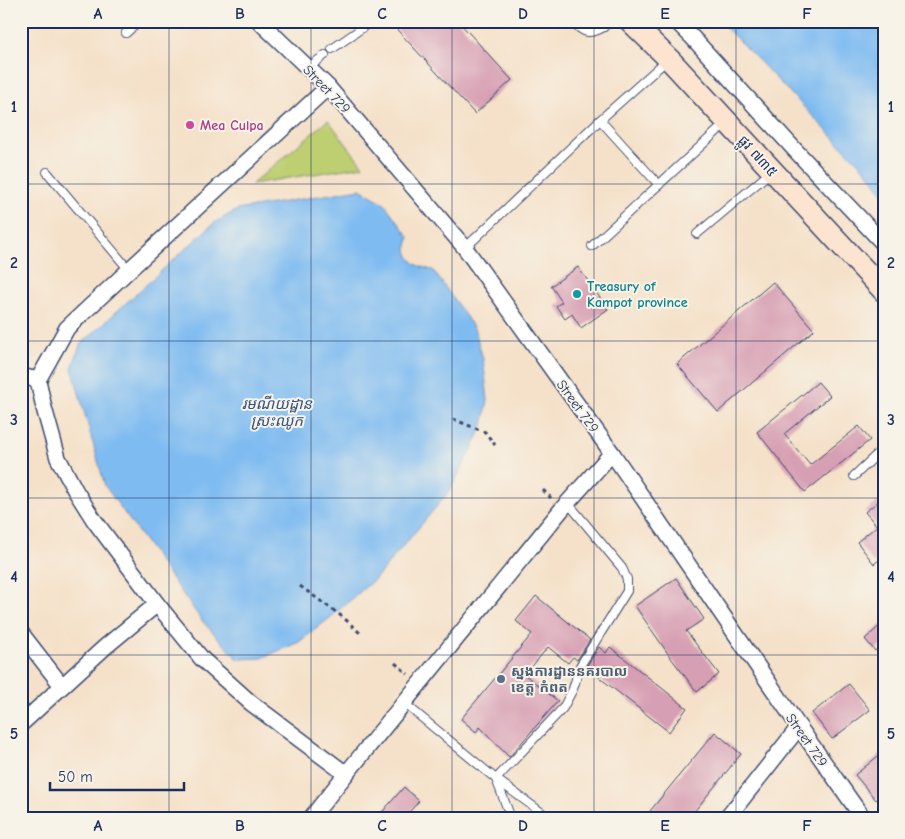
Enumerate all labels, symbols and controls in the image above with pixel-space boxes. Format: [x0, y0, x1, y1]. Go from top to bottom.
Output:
text: A [94, 5, 103, 23]
text: B [235, 5, 245, 23]
text: C [377, 5, 387, 23]
text: D [518, 5, 528, 23]
text: E [660, 5, 670, 23]
text: F [802, 5, 812, 23]
street label: Street 729 [299, 61, 354, 117]
text: 1 [11, 98, 17, 116]
text: 1 [888, 98, 894, 116]
place label: Mea Culpa [200, 117, 264, 134]
marker: Mea Culpa [184, 119, 196, 131]
street label: ផ្លូវ ៧៣៥ [732, 132, 781, 183]
text: 2 [10, 254, 18, 272]
text: 2 [887, 254, 895, 272]
place label: Treasury of Kampot province [587, 278, 688, 311]
marker: Treasury of Kampot province [571, 288, 583, 300]
street label: Street 729 [553, 377, 602, 436]
water label: រមណីយដ្ឋាន ស្រះឈូក [242, 395, 313, 430]
text: 3 [10, 411, 18, 429]
text: 3 [887, 411, 895, 429]
text: 4 [10, 568, 18, 586]
text: 4 [887, 568, 895, 586]
place label: ស្នងការដ្ឋាននគរបាល ខេត្ត កំពត [511, 663, 627, 696]
marker: ស្នងការដ្ឋាននគរបាល ខេត្ត កំពត [495, 673, 507, 685]
street label: Street 729 [782, 710, 831, 770]
text: 5 [10, 725, 18, 743]
text: 5 [887, 725, 895, 743]
scale bar [50, 759, 184, 791]
text: 50 m [58, 768, 93, 786]
text: A [94, 817, 103, 835]
text: B [235, 817, 245, 835]
text: C [377, 817, 387, 835]
text: D [518, 817, 528, 835]
text: E [660, 817, 670, 835]
text: F [802, 817, 812, 835]

